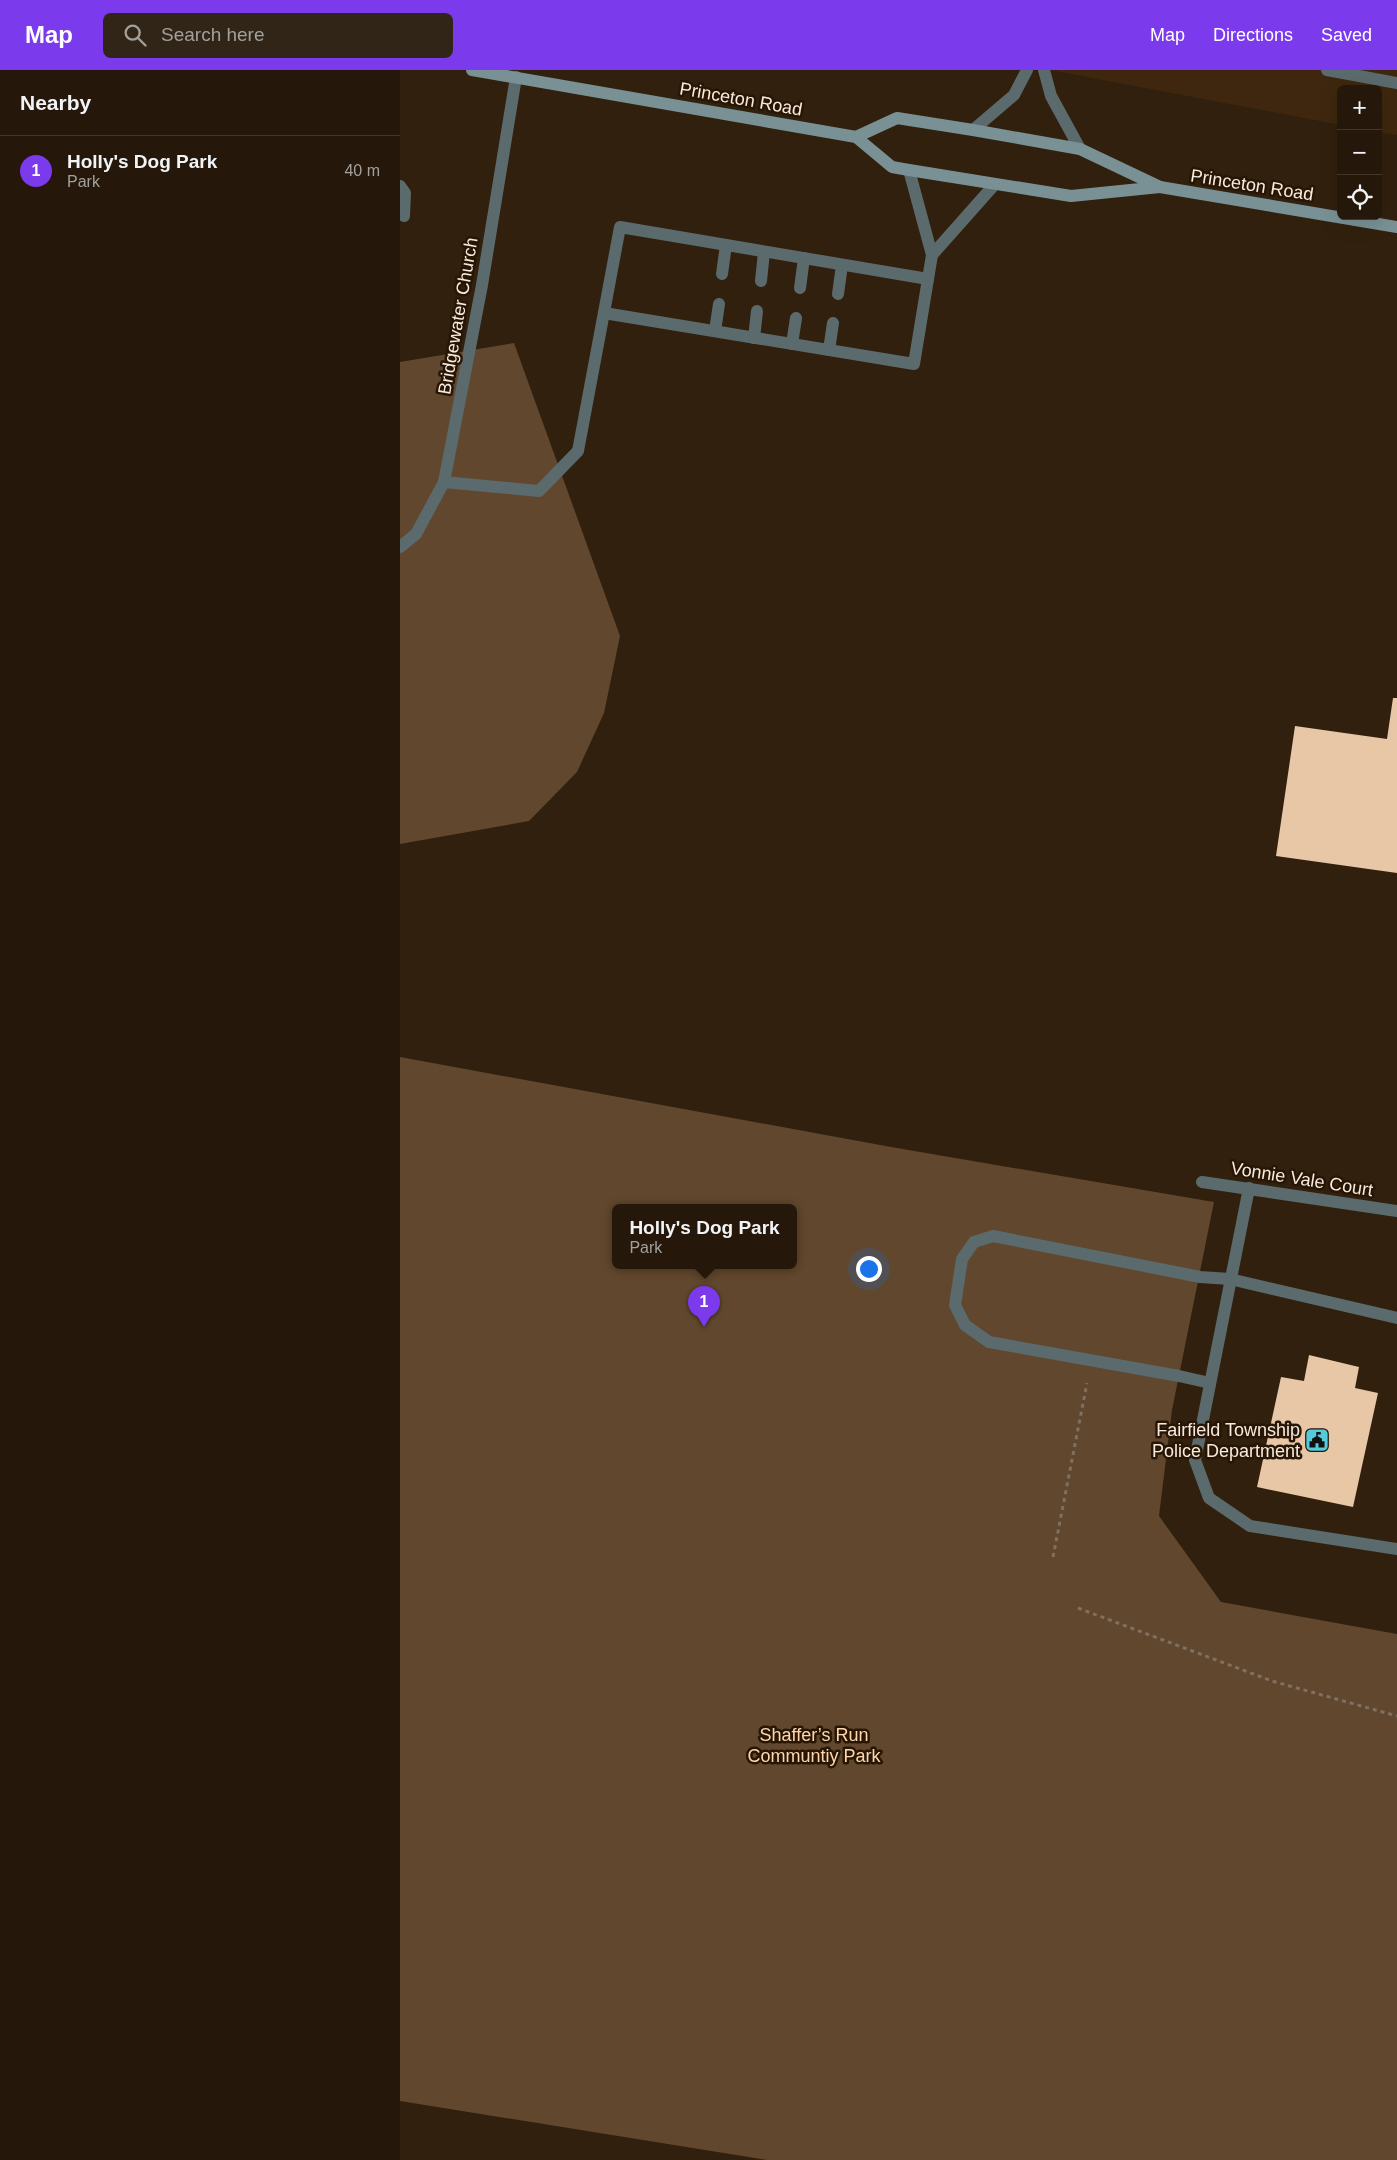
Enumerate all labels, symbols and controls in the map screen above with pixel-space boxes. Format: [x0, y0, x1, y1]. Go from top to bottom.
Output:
search box [103, 13, 453, 58]
text: Map [25, 21, 73, 48]
icon: search [121, 21, 149, 49]
text: Search here [161, 24, 265, 45]
text: Map [1150, 25, 1185, 45]
text: Directions [1213, 25, 1293, 45]
text: Saved [1321, 25, 1372, 45]
street label: Princeton Road [678, 78, 804, 120]
map controls [1337, 85, 1382, 220]
button: + [1337, 85, 1382, 130]
text: Nearby [20, 91, 91, 114]
button: − [1337, 130, 1382, 175]
text: Holly's Dog Park [67, 151, 217, 172]
text: 1 [32, 162, 40, 179]
text: 40 m [344, 162, 380, 179]
street label: Princeton Road [1189, 165, 1315, 205]
text: Park [67, 173, 100, 190]
button: locate [1337, 175, 1382, 220]
street label: Bridgewater Church [434, 236, 482, 396]
street label: Vonnie Vale Court [1229, 1158, 1375, 1200]
popup [612, 1204, 797, 1269]
text: Holly's Dog Park [629, 1217, 780, 1238]
text: Park [629, 1239, 662, 1256]
your location [856, 1256, 882, 1282]
pin: 1 [688, 1286, 720, 1327]
place label: Fairfield Township Police Department [1152, 1420, 1300, 1461]
public building icon: Fairfield Township Police Department [1304, 1427, 1330, 1453]
park label: Shaffer’s Run Communtiy Park [747, 1725, 882, 1766]

